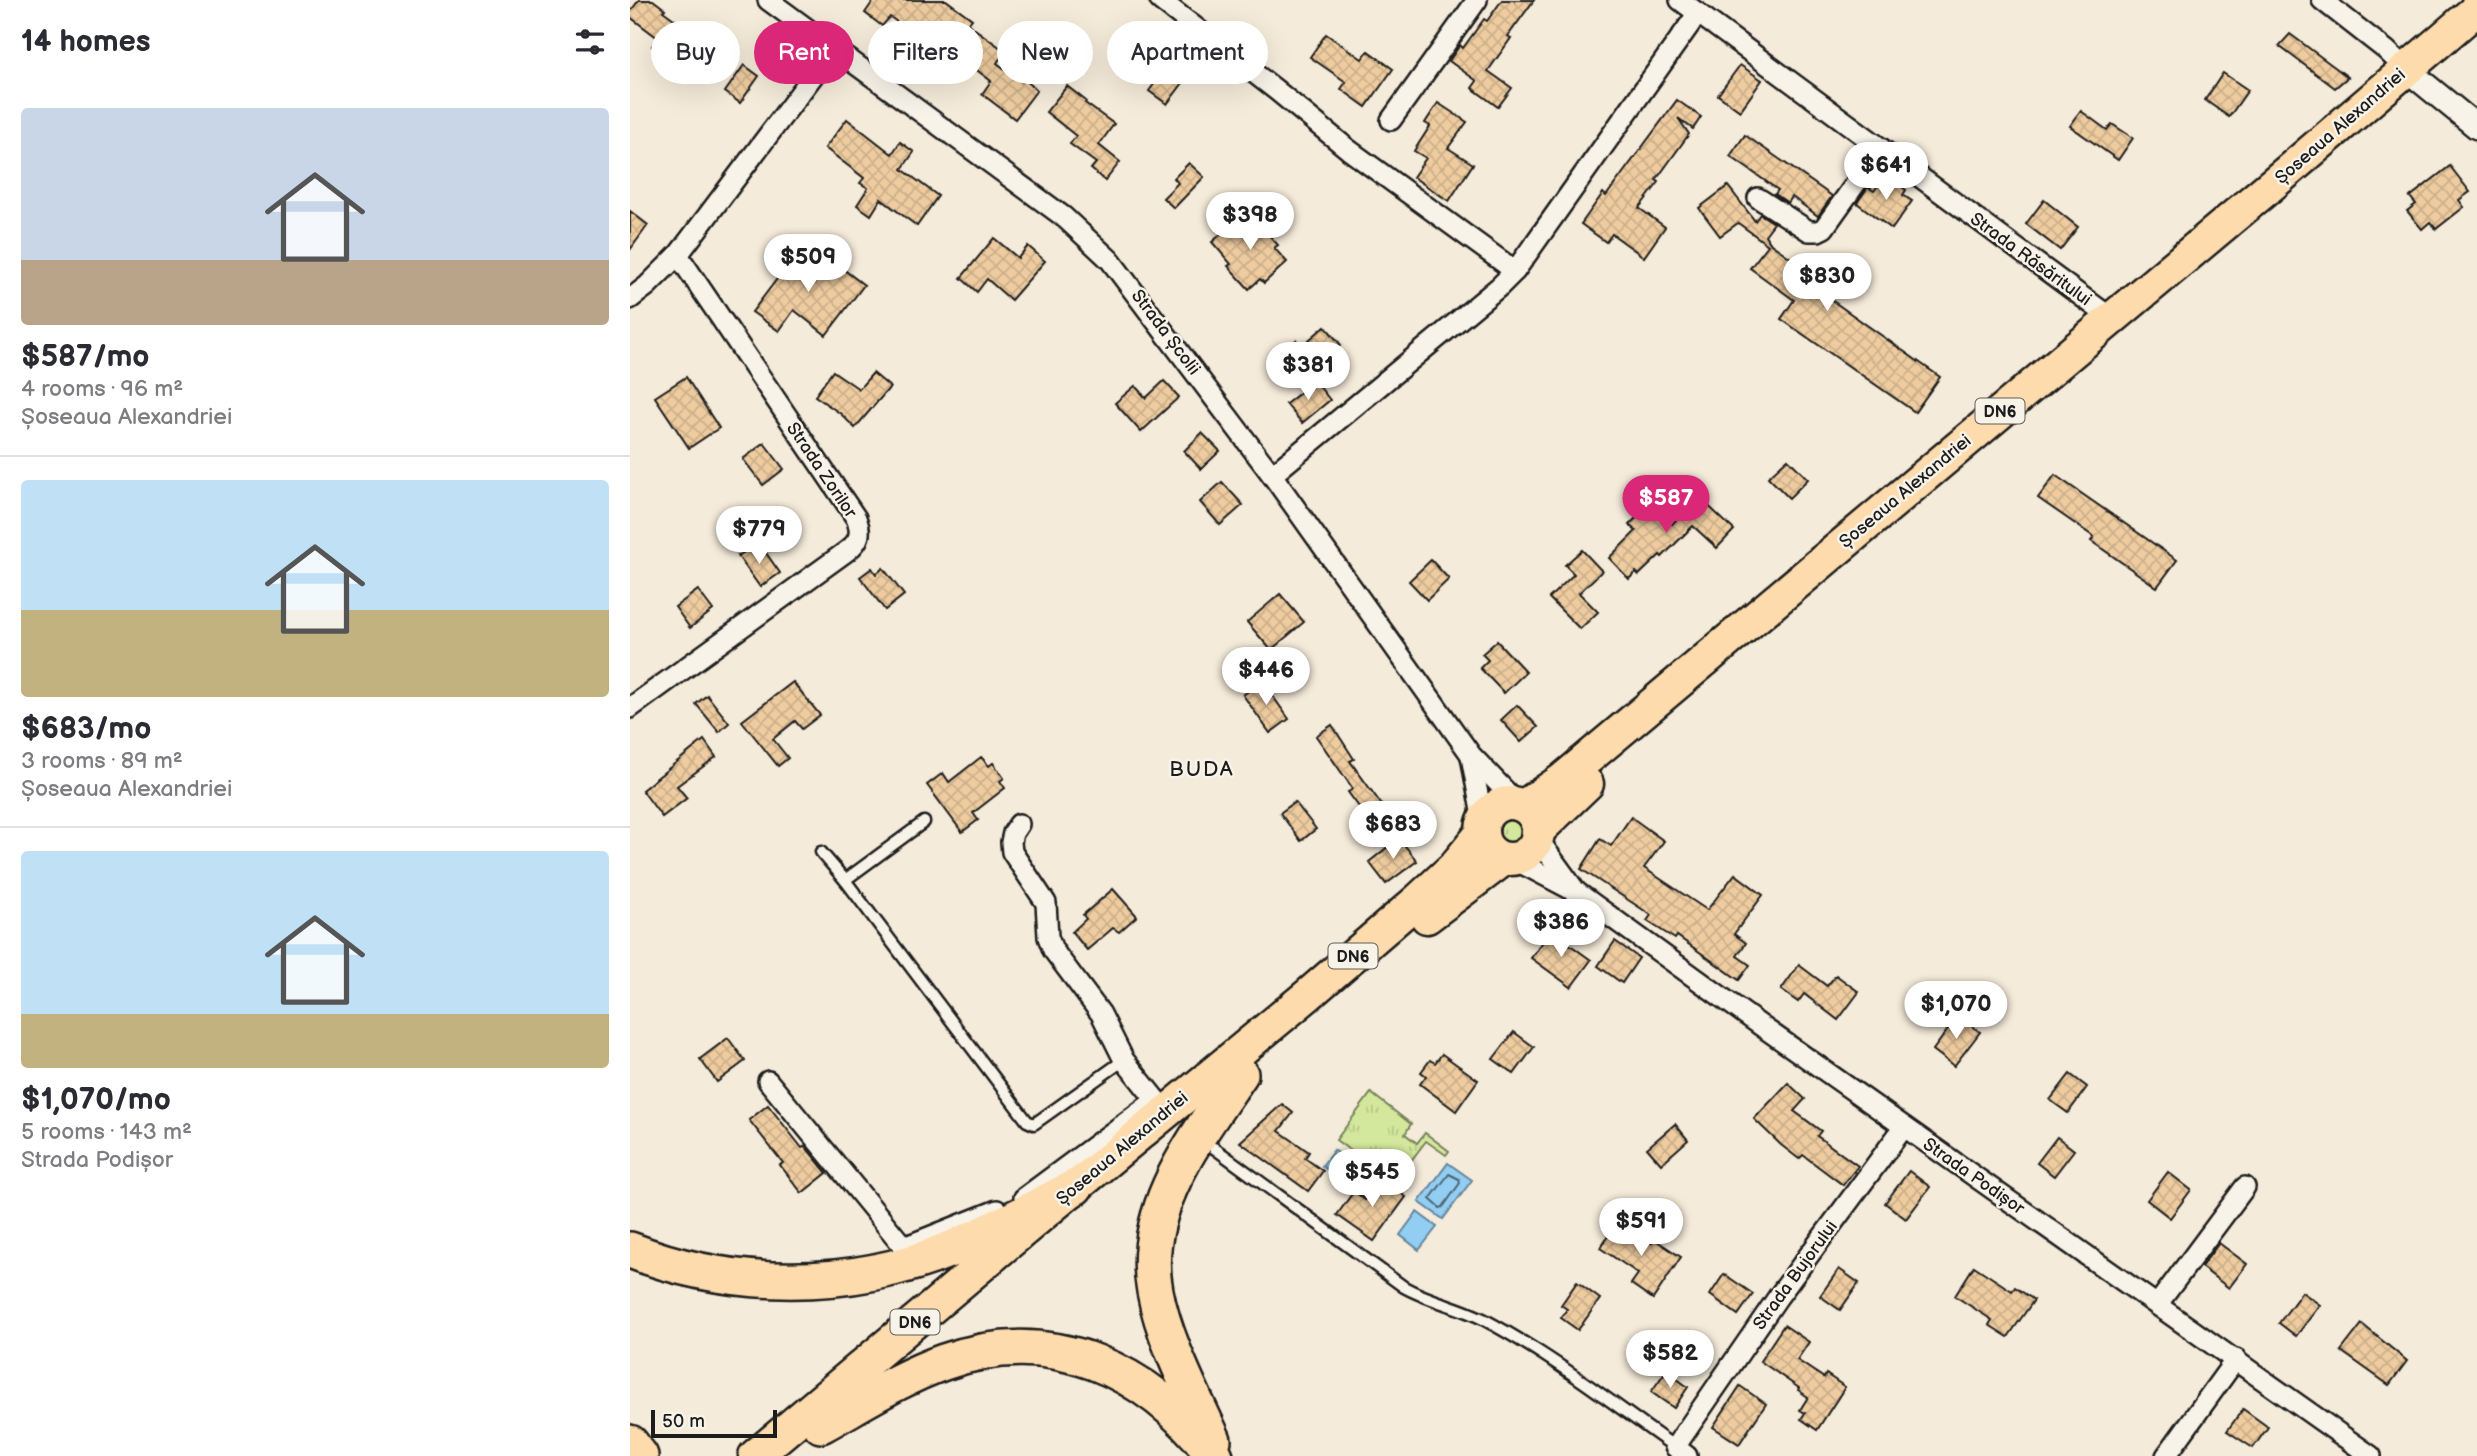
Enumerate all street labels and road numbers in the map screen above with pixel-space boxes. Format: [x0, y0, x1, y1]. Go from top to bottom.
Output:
street label: Șoseaua Alexandriei [2271, 64, 2410, 189]
street label: Strada Răsăritului [1966, 208, 2095, 310]
street label: Strada Școlii [1127, 286, 1204, 379]
road number: DN6 [1976, 398, 2024, 424]
street label: Strada Zorilor [782, 419, 862, 522]
street label: Șoseaua Alexandriei [1835, 430, 1975, 553]
road number: DN6 [1328, 944, 1378, 968]
street label: Șoseaua Alexandriei [1052, 1087, 1192, 1210]
street label: Strada Podișor [1919, 1134, 2029, 1219]
street label: Strada Bujorului [1749, 1217, 1842, 1334]
road number: DN6 [890, 1310, 940, 1334]

